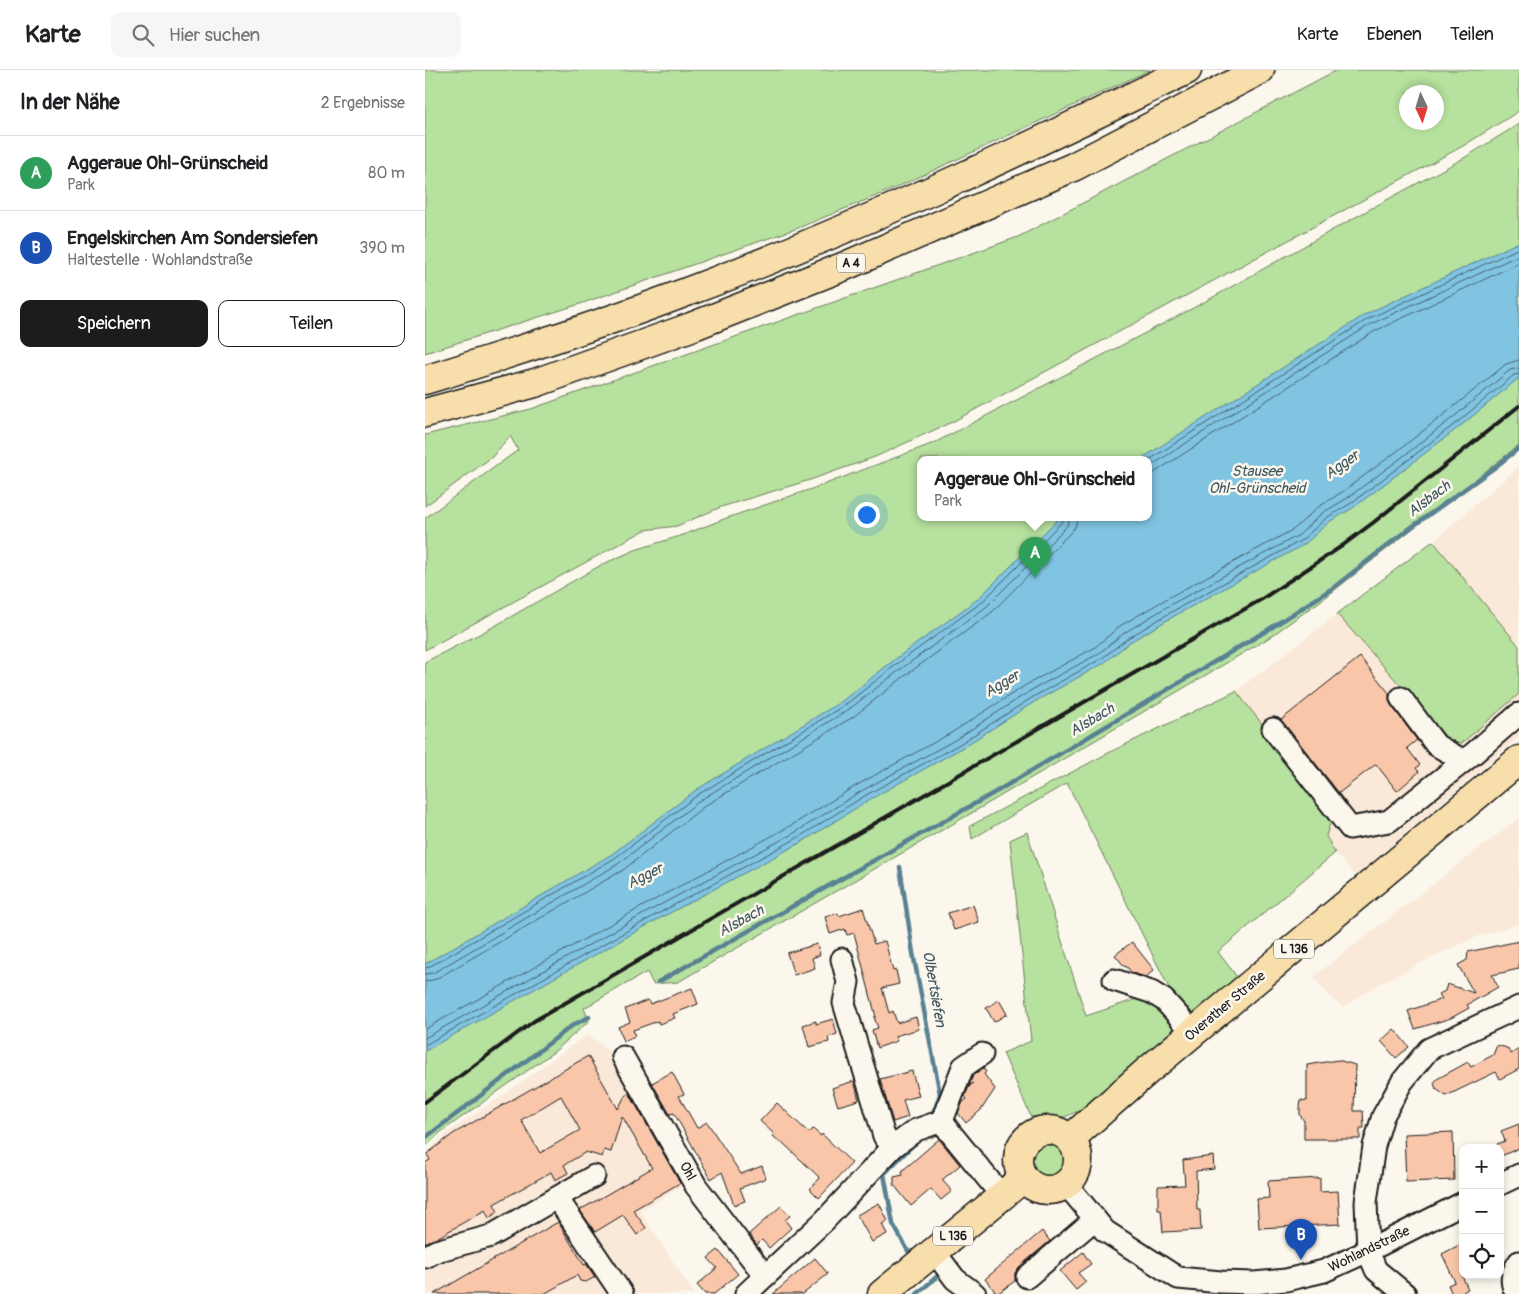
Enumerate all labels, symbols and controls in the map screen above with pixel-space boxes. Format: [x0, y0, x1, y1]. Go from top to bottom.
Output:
search box [111, 12, 461, 57]
text: Karte [25, 20, 81, 49]
icon: search [129, 21, 157, 49]
text: Hier suchen [169, 23, 260, 47]
text: Karte [1297, 23, 1338, 46]
text: Ebenen [1366, 23, 1422, 46]
text: Teilen [1450, 23, 1494, 46]
north arrow [1399, 85, 1444, 130]
text: In der Nähe [20, 89, 120, 116]
text: 2 Ergebnisse [321, 93, 405, 113]
text: Aggeraue Ohl-Grünscheid [67, 151, 268, 175]
text: A [31, 163, 41, 183]
text: 80 m [368, 163, 405, 183]
text: Park [67, 175, 95, 195]
text: Engelskirchen Am Sondersiefen [67, 226, 318, 250]
text: B [31, 238, 41, 258]
text: 390 m [359, 238, 405, 258]
text: Haltestelle · Wohlandstraße [67, 250, 253, 270]
road number: A 4 [837, 254, 865, 272]
button: Speichern [20, 300, 208, 347]
button: Teilen [218, 300, 405, 347]
water label: Agger [1321, 445, 1364, 484]
popup [917, 456, 1152, 521]
water label: Stausee Ohl-Grünscheid [1209, 462, 1307, 498]
text: Aggeraue Ohl-Grünscheid [934, 467, 1135, 491]
water label: Alsbach [1404, 476, 1455, 521]
text: Park [934, 491, 962, 511]
your location [854, 502, 880, 528]
pin: A [1019, 537, 1051, 578]
water label: Agger [981, 665, 1024, 702]
water label: Alsbach [1066, 699, 1119, 741]
water label: Agger [624, 858, 668, 893]
water label: Alsbach [715, 900, 768, 941]
road number: L 136 [1274, 940, 1314, 959]
water label: Olbertsiefen [918, 950, 950, 1030]
street label: Overather Straße [1181, 967, 1269, 1045]
map controls [1459, 1144, 1504, 1279]
button: + [1459, 1144, 1504, 1189]
street label: Ohl [676, 1159, 700, 1183]
button: − [1459, 1189, 1504, 1234]
pin: B [1285, 1219, 1317, 1260]
street label: Wohlandstraße [1326, 1222, 1412, 1276]
road number: L 136 [933, 1226, 973, 1246]
button: locate [1459, 1234, 1504, 1279]

